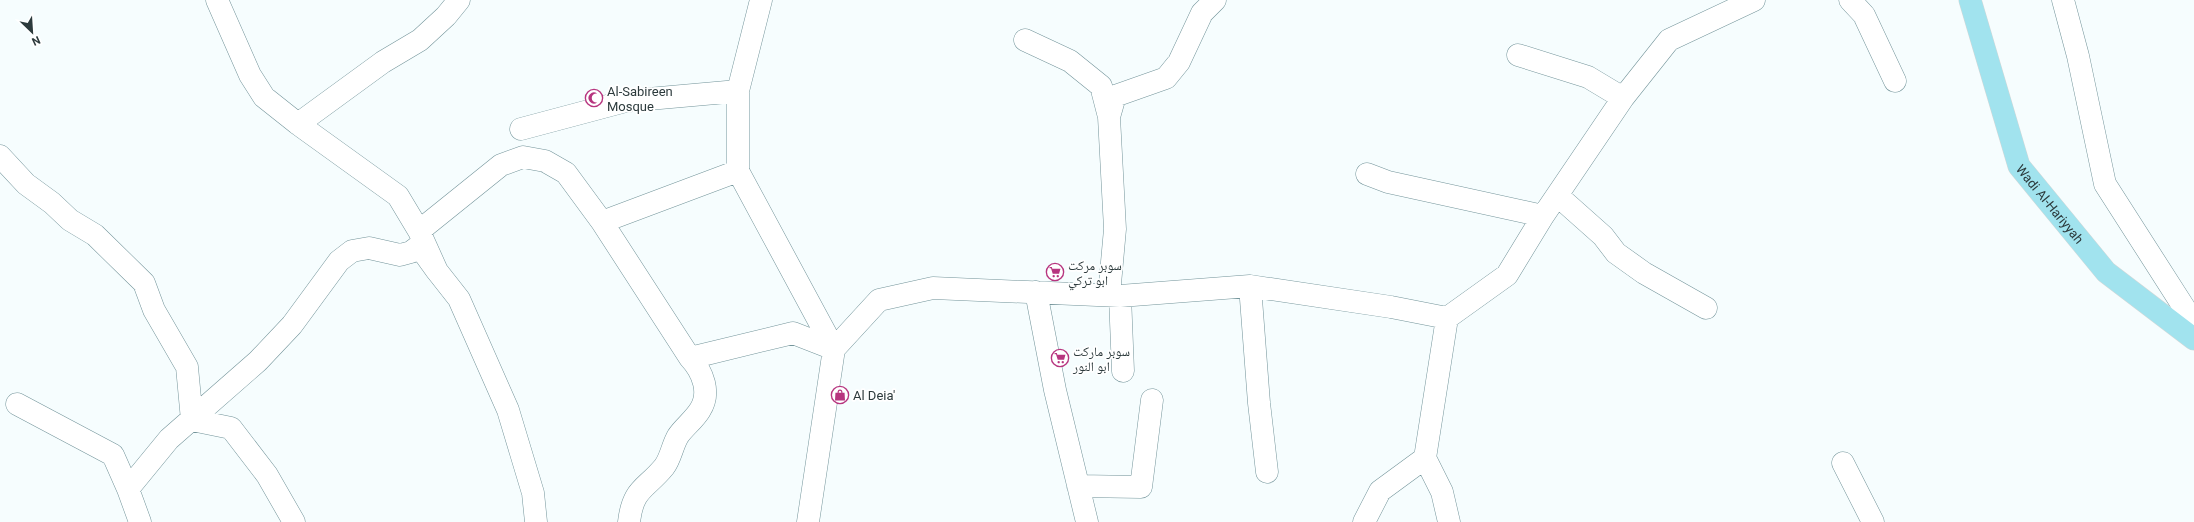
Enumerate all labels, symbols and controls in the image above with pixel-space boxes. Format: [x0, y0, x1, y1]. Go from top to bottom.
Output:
north arrow [12, 12, 52, 52]
text: N [30, 33, 42, 48]
place label: Al-Sabireen Mosque [607, 84, 673, 114]
mosque icon: Al-Sabireen Mosque [584, 88, 604, 108]
street label: Wadi Al-Hariyyah [2013, 161, 2087, 246]
place label: سوبر مركت ابو تركي [1068, 258, 1122, 291]
supermarket icon: سوبر مركت ابو تركي [1045, 262, 1065, 282]
place label: سوبر ماركت ابو النور [1072, 344, 1130, 375]
supermarket icon: سوبر ماركت ابو النور [1050, 348, 1070, 368]
shop icon: Al Deia' [830, 385, 850, 405]
place label: Al Deia' [853, 388, 895, 403]

